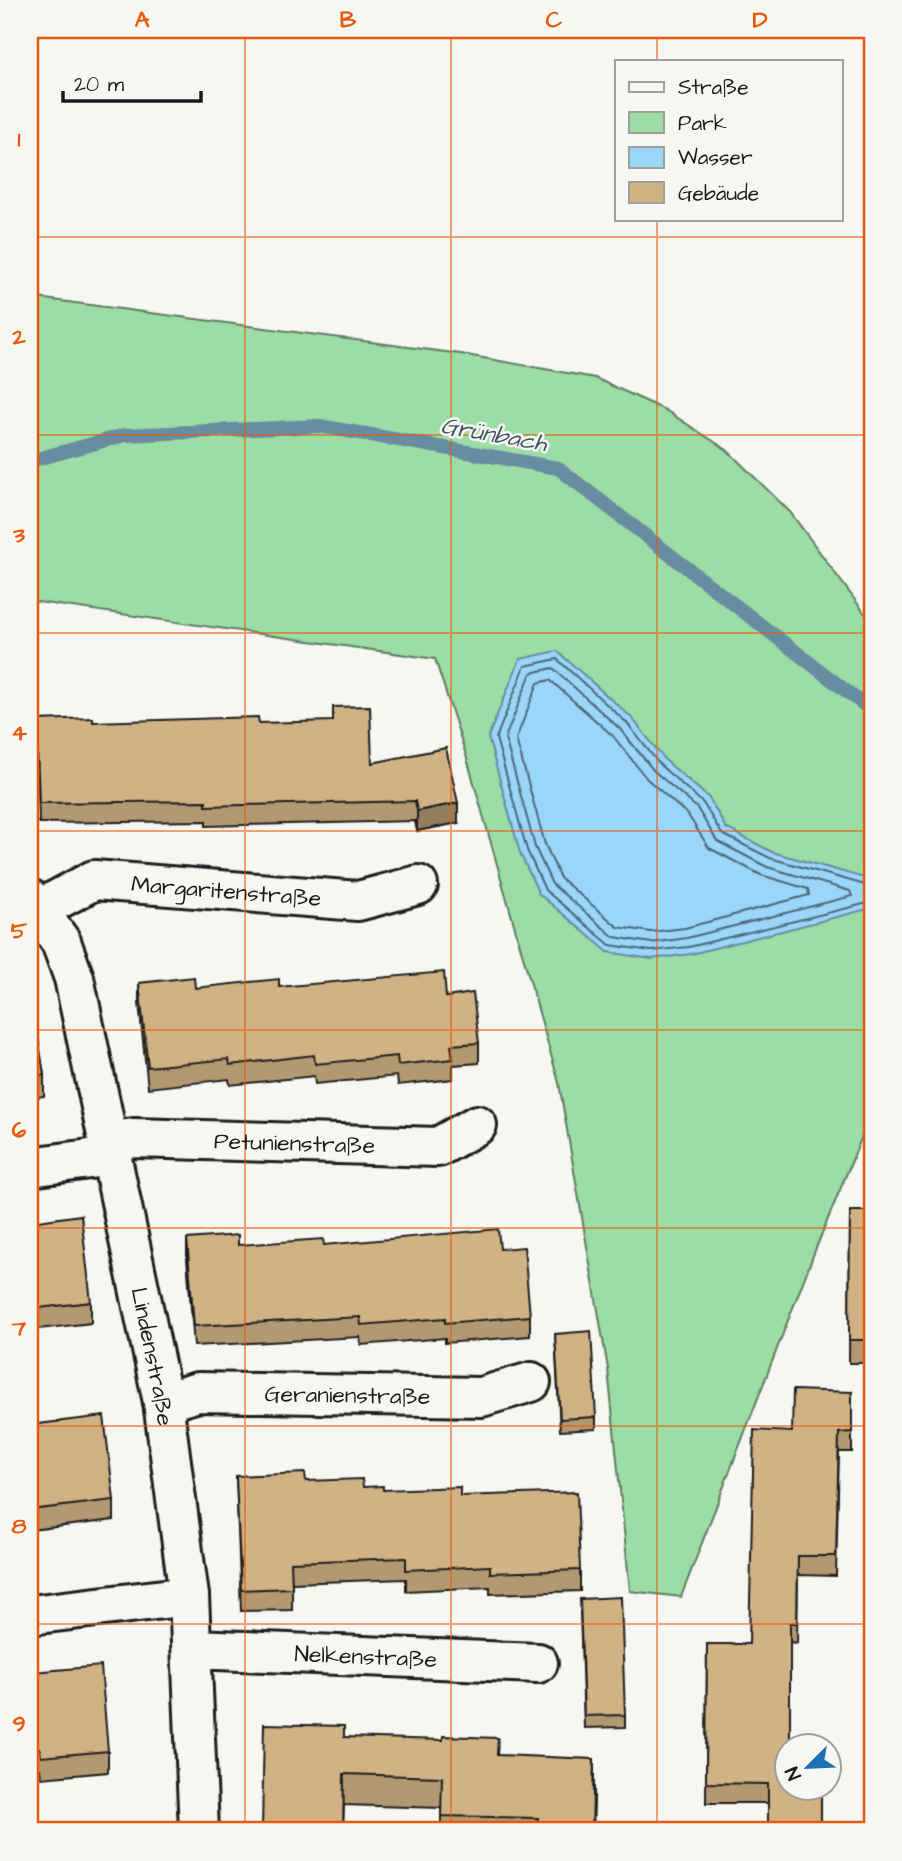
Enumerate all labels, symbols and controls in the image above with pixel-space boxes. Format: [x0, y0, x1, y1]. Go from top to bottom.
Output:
text: A [135, 4, 150, 36]
text: B [340, 4, 357, 36]
text: C [546, 4, 563, 36]
text: D [753, 4, 768, 36]
scale bar [63, 60, 201, 104]
legend [615, 60, 842, 220]
text: 20 m [74, 70, 125, 99]
text: Straße [678, 73, 749, 102]
text: Park [678, 109, 727, 138]
text: 1 [18, 123, 21, 155]
text: Wasser [678, 143, 753, 172]
text: Gebäude [678, 179, 759, 208]
text: 2 [11, 321, 26, 353]
water label: Grünbach [438, 409, 550, 461]
text: 3 [12, 519, 25, 551]
text: 4 [11, 717, 27, 749]
street label: Margaritenstraße [130, 868, 322, 915]
text: 5 [11, 915, 28, 947]
text: 6 [12, 1114, 27, 1146]
street label: Petunienstraße [214, 1125, 376, 1162]
street label: Lindenstraße [122, 1285, 181, 1428]
text: 7 [11, 1312, 27, 1344]
street label: Geranienstraße [264, 1378, 431, 1413]
text: 8 [12, 1510, 27, 1542]
street label: Nelkenstraße [294, 1638, 438, 1676]
text: 9 [12, 1708, 26, 1740]
north arrow [772, 1731, 842, 1801]
text: N [779, 1762, 809, 1784]

